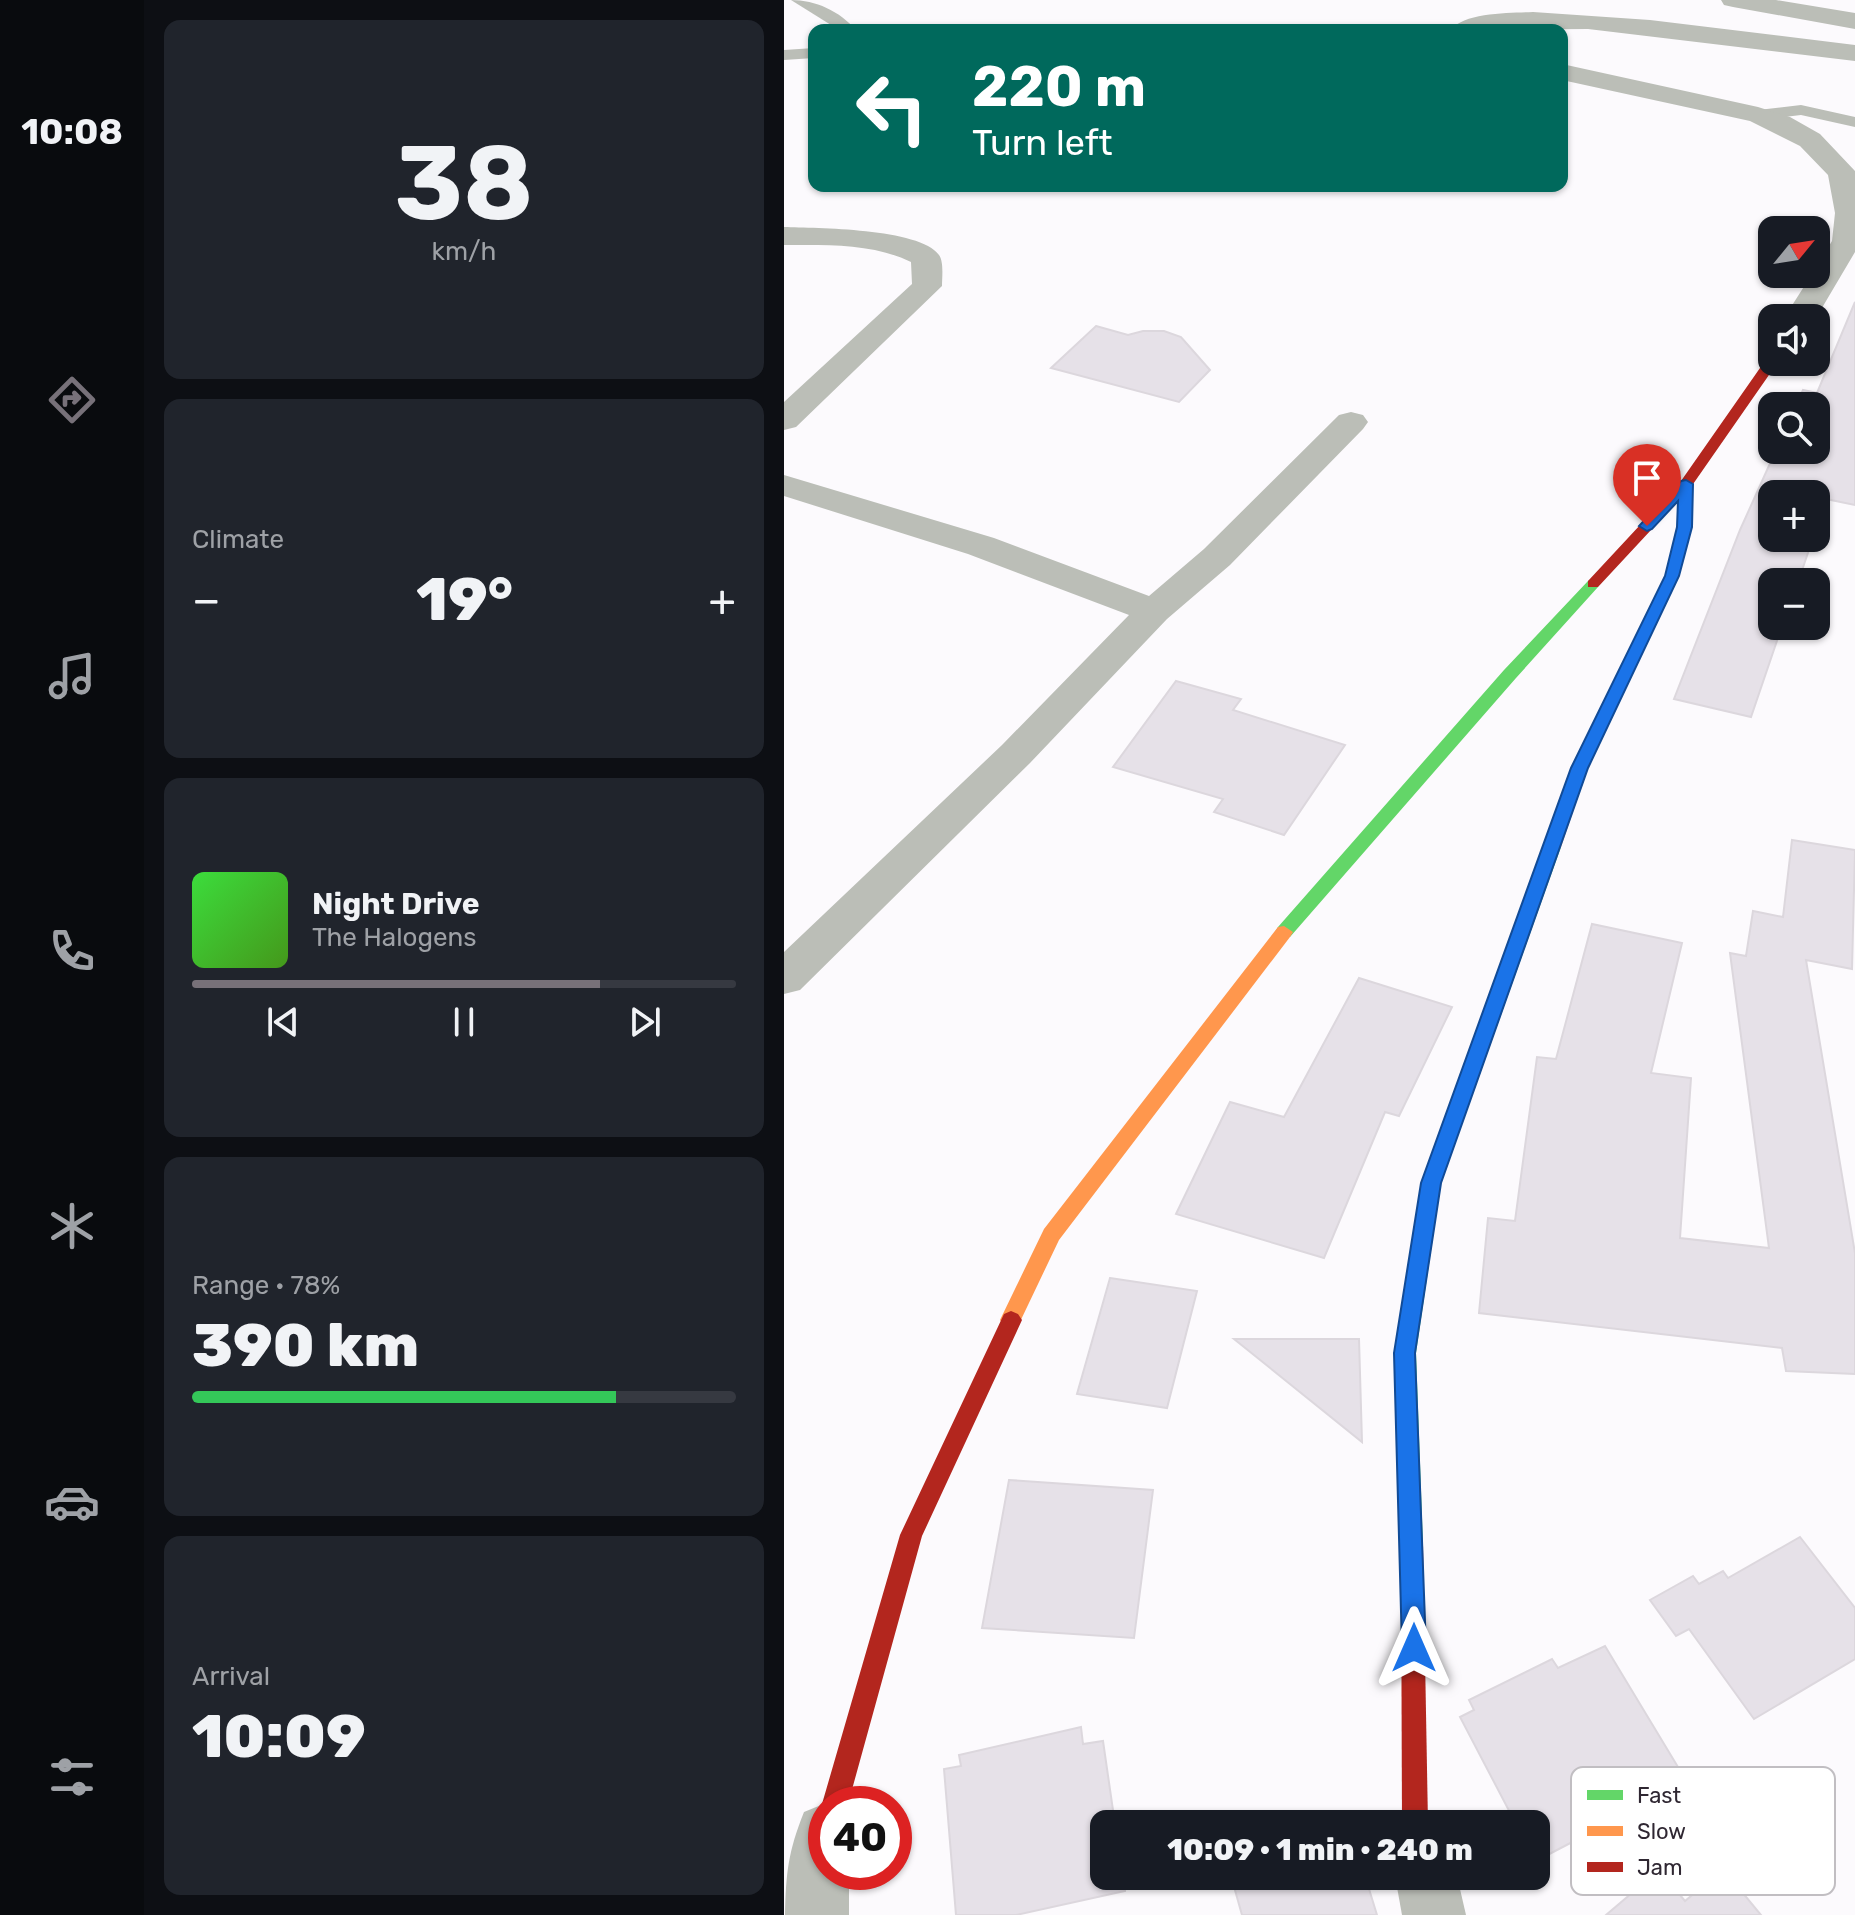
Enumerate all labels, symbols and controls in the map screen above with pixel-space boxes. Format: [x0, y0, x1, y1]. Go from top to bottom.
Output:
text: 220 m [972, 54, 1146, 120]
icon: left [840, 56, 944, 160]
text: 10:08 [21, 110, 123, 153]
text: Turn left [972, 121, 1113, 164]
text: 38 [395, 122, 533, 245]
north arrow [1758, 216, 1830, 288]
map controls [1758, 216, 1830, 640]
text: km/h [432, 236, 496, 267]
button: sound [1758, 304, 1830, 376]
icon: directions [44, 372, 100, 428]
button: search [1758, 392, 1830, 464]
pin [1613, 444, 1681, 526]
icon: arrive [1625, 456, 1669, 500]
button: + [1758, 480, 1830, 552]
text: Climate [192, 524, 284, 555]
text: 19° [416, 564, 513, 635]
button: − [1758, 568, 1830, 640]
text: − [192, 574, 221, 626]
text: + [709, 574, 736, 626]
icon: music [44, 648, 100, 704]
text: Night Drive [312, 886, 480, 922]
text: The Halogens [312, 922, 477, 953]
icon: phone [44, 923, 100, 979]
icon: previous [261, 1000, 305, 1044]
icon: pause [442, 1000, 486, 1044]
icon: next [623, 1000, 667, 1044]
icon: climate [44, 1198, 100, 1254]
text: Range · 78% [192, 1270, 340, 1301]
text: 390 km [192, 1310, 419, 1381]
icon: car [44, 1474, 100, 1530]
position arrow [1372, 1606, 1456, 1690]
text: Arrival [192, 1661, 270, 1692]
text: 10:09 [192, 1701, 366, 1772]
icon: filters [44, 1749, 100, 1805]
legend [1571, 1767, 1835, 1895]
text: Fast [1637, 1782, 1682, 1809]
speed limit sign: 40 [808, 1786, 912, 1890]
text: Slow [1637, 1818, 1686, 1845]
text: 10:09 · 1 min · 240 m [1167, 1832, 1473, 1868]
text: Jam [1637, 1854, 1683, 1881]

